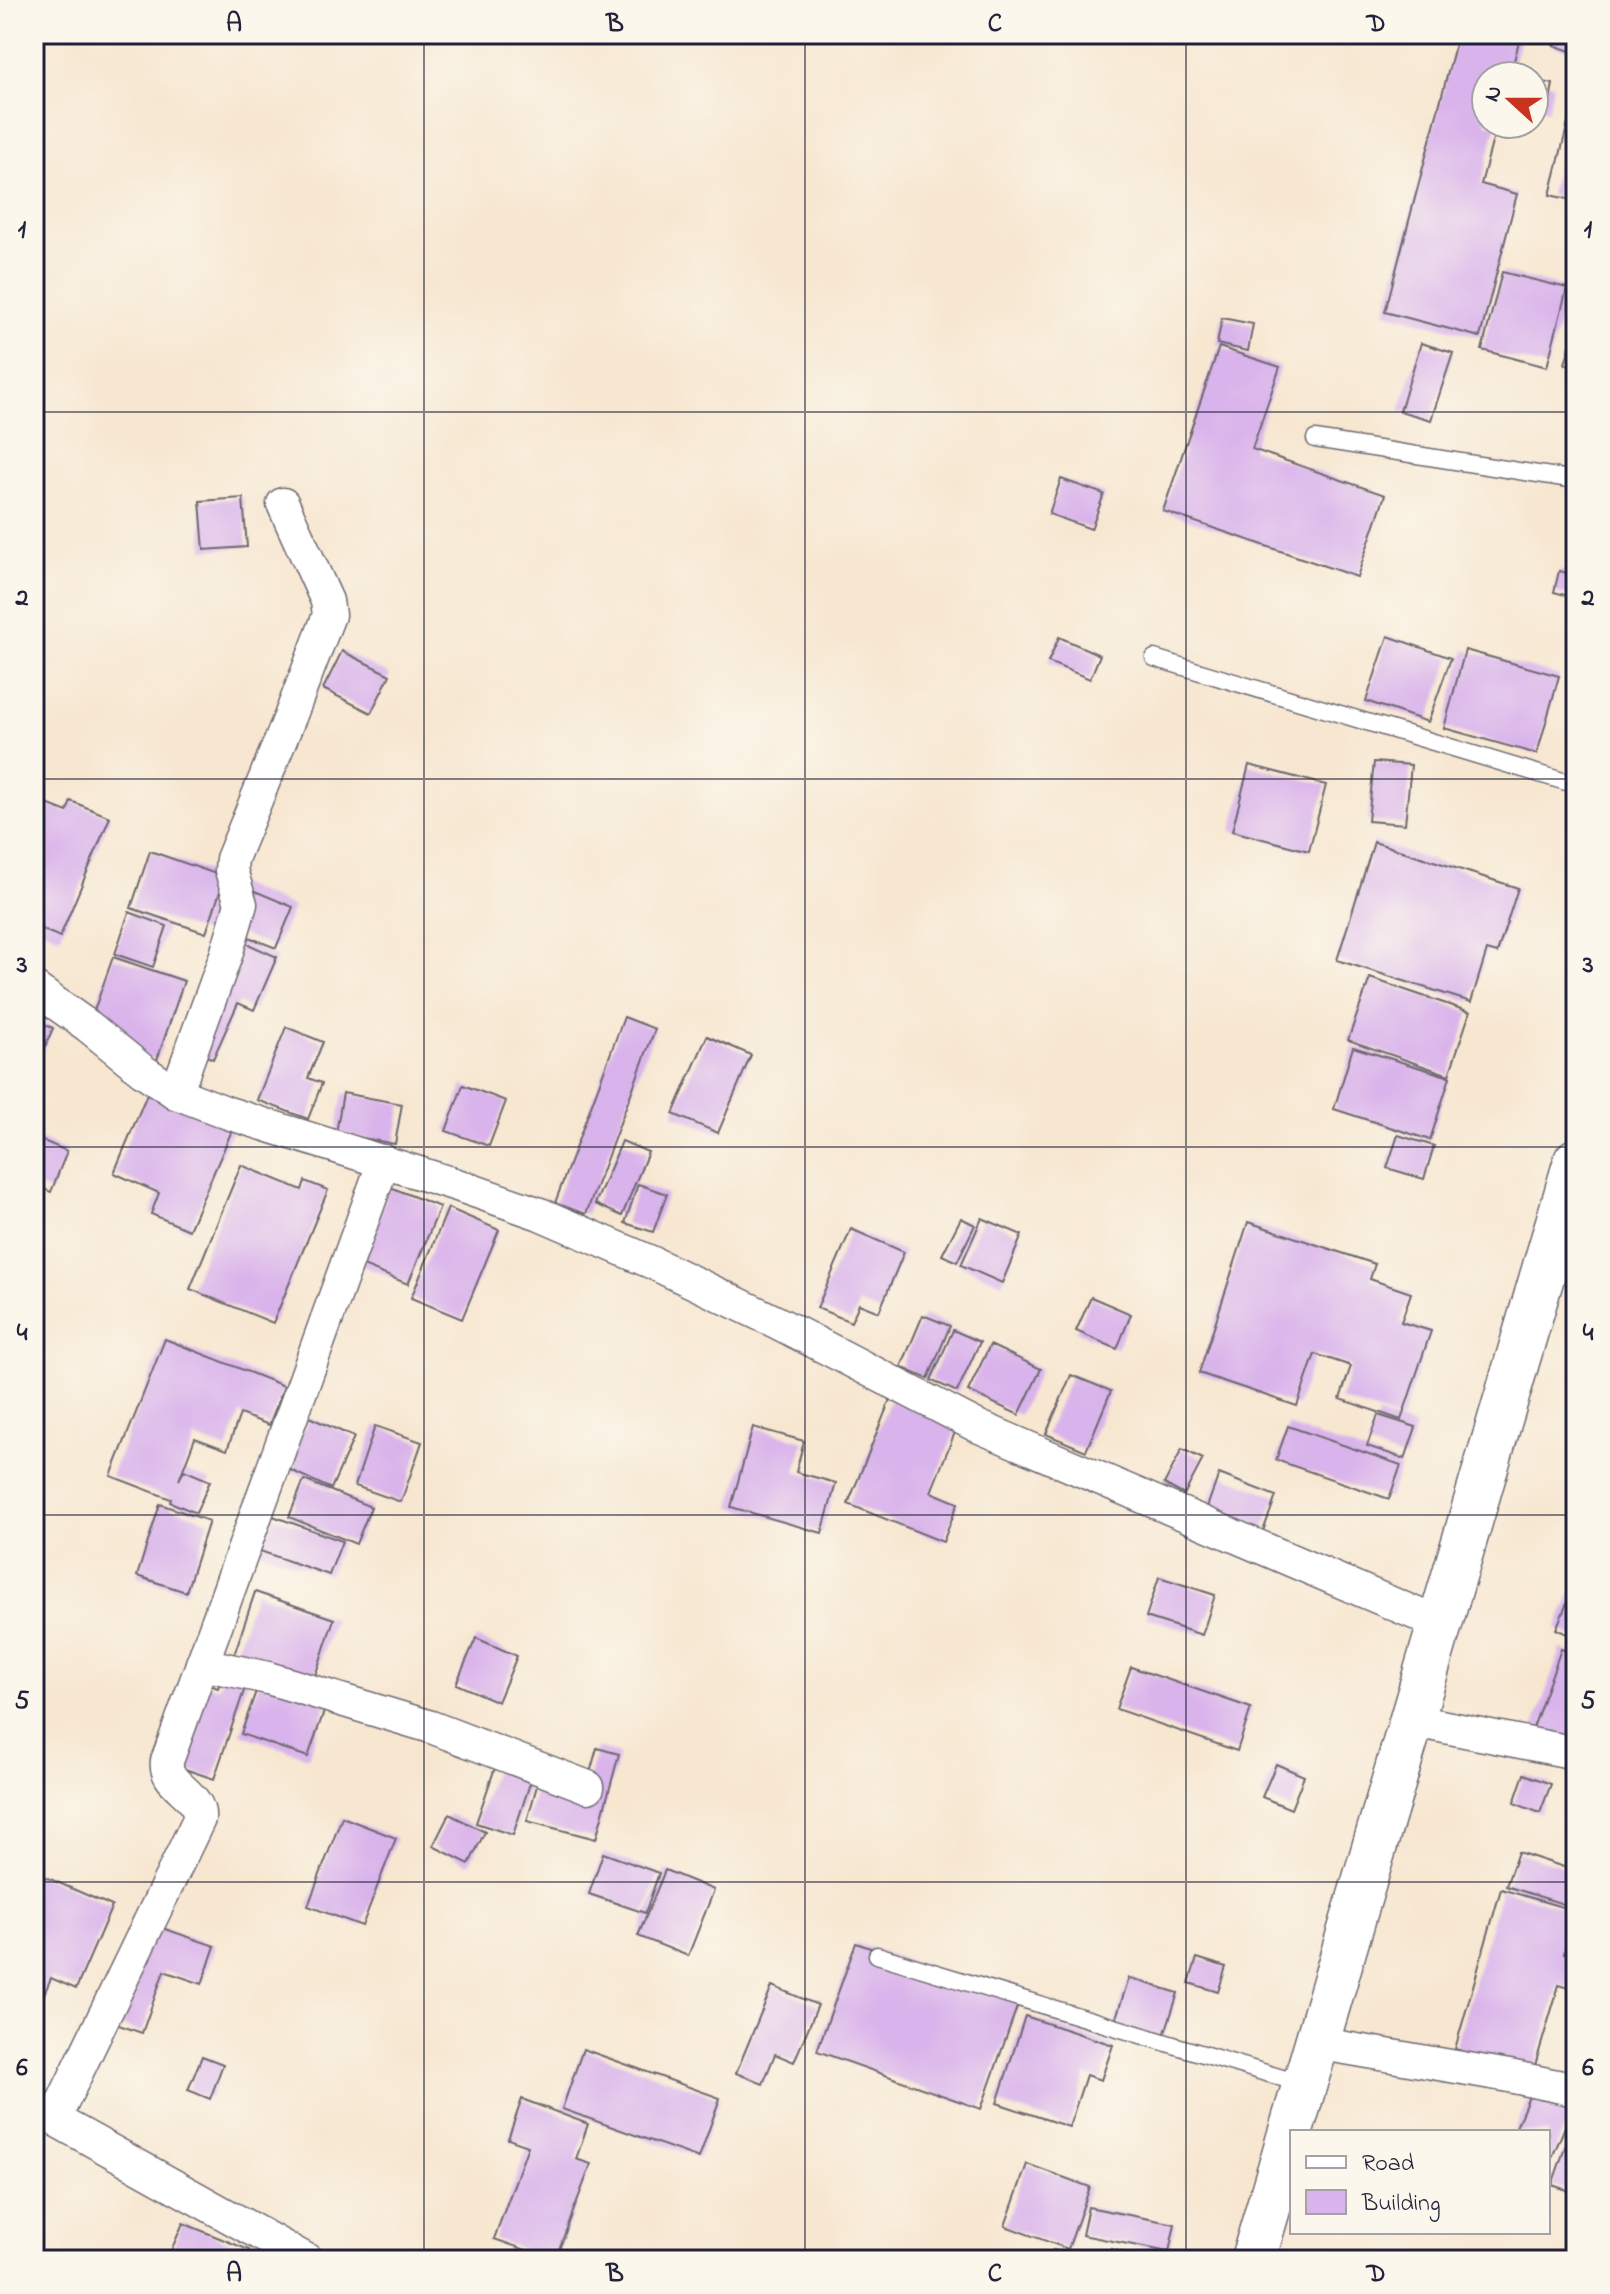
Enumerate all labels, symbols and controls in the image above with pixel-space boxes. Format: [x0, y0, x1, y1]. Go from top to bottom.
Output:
text: A [226, 6, 242, 44]
text: B [605, 6, 624, 44]
text: C [988, 6, 1002, 44]
text: D [1365, 6, 1386, 44]
north arrow [1470, 60, 1550, 140]
text: N [1477, 81, 1512, 107]
text: 1 [18, 212, 27, 250]
text: 1 [1584, 212, 1593, 250]
text: 2 [15, 580, 29, 618]
text: 2 [1581, 580, 1595, 618]
text: 3 [16, 947, 28, 985]
text: 3 [1582, 947, 1594, 985]
text: 4 [17, 1315, 28, 1353]
text: 4 [1583, 1315, 1594, 1353]
text: 5 [15, 1683, 30, 1721]
text: 5 [1581, 1683, 1596, 1721]
text: 6 [16, 2050, 28, 2088]
text: 6 [1582, 2050, 1594, 2088]
legend [1290, 2130, 1550, 2234]
text: Road [1362, 2147, 1415, 2182]
text: Building [1361, 2187, 1441, 2222]
text: A [226, 2256, 242, 2294]
text: B [605, 2256, 624, 2294]
text: C [988, 2256, 1002, 2294]
text: D [1365, 2256, 1386, 2294]

